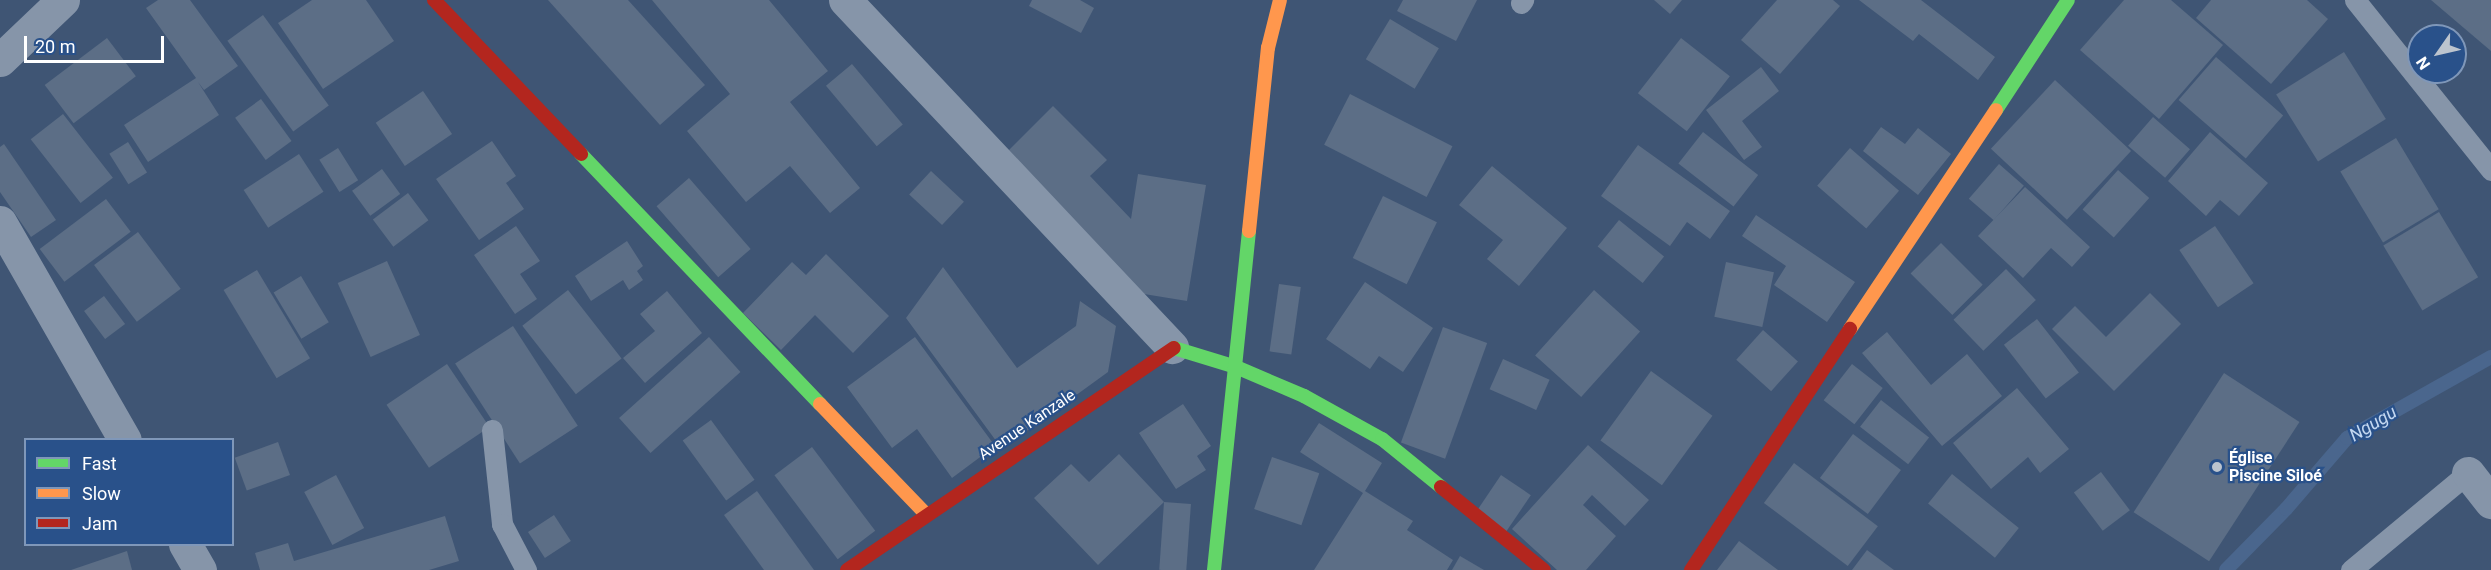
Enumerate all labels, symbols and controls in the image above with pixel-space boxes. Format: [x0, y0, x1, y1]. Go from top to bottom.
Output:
scale bar [27, 24, 166, 62]
north arrow [2407, 24, 2467, 84]
text: 20 m [35, 36, 75, 57]
text: N [2412, 53, 2434, 73]
street label: Avenue Kanzale [975, 385, 1079, 465]
water label: Ngugu [2345, 402, 2401, 446]
legend [24, 438, 234, 546]
place label: Église Piscine Siloé [2229, 448, 2322, 486]
text: Fast [82, 453, 117, 474]
marker: Église Piscine Siloé [2210, 460, 2224, 474]
text: Slow [82, 483, 121, 504]
text: Jam [82, 513, 118, 534]

